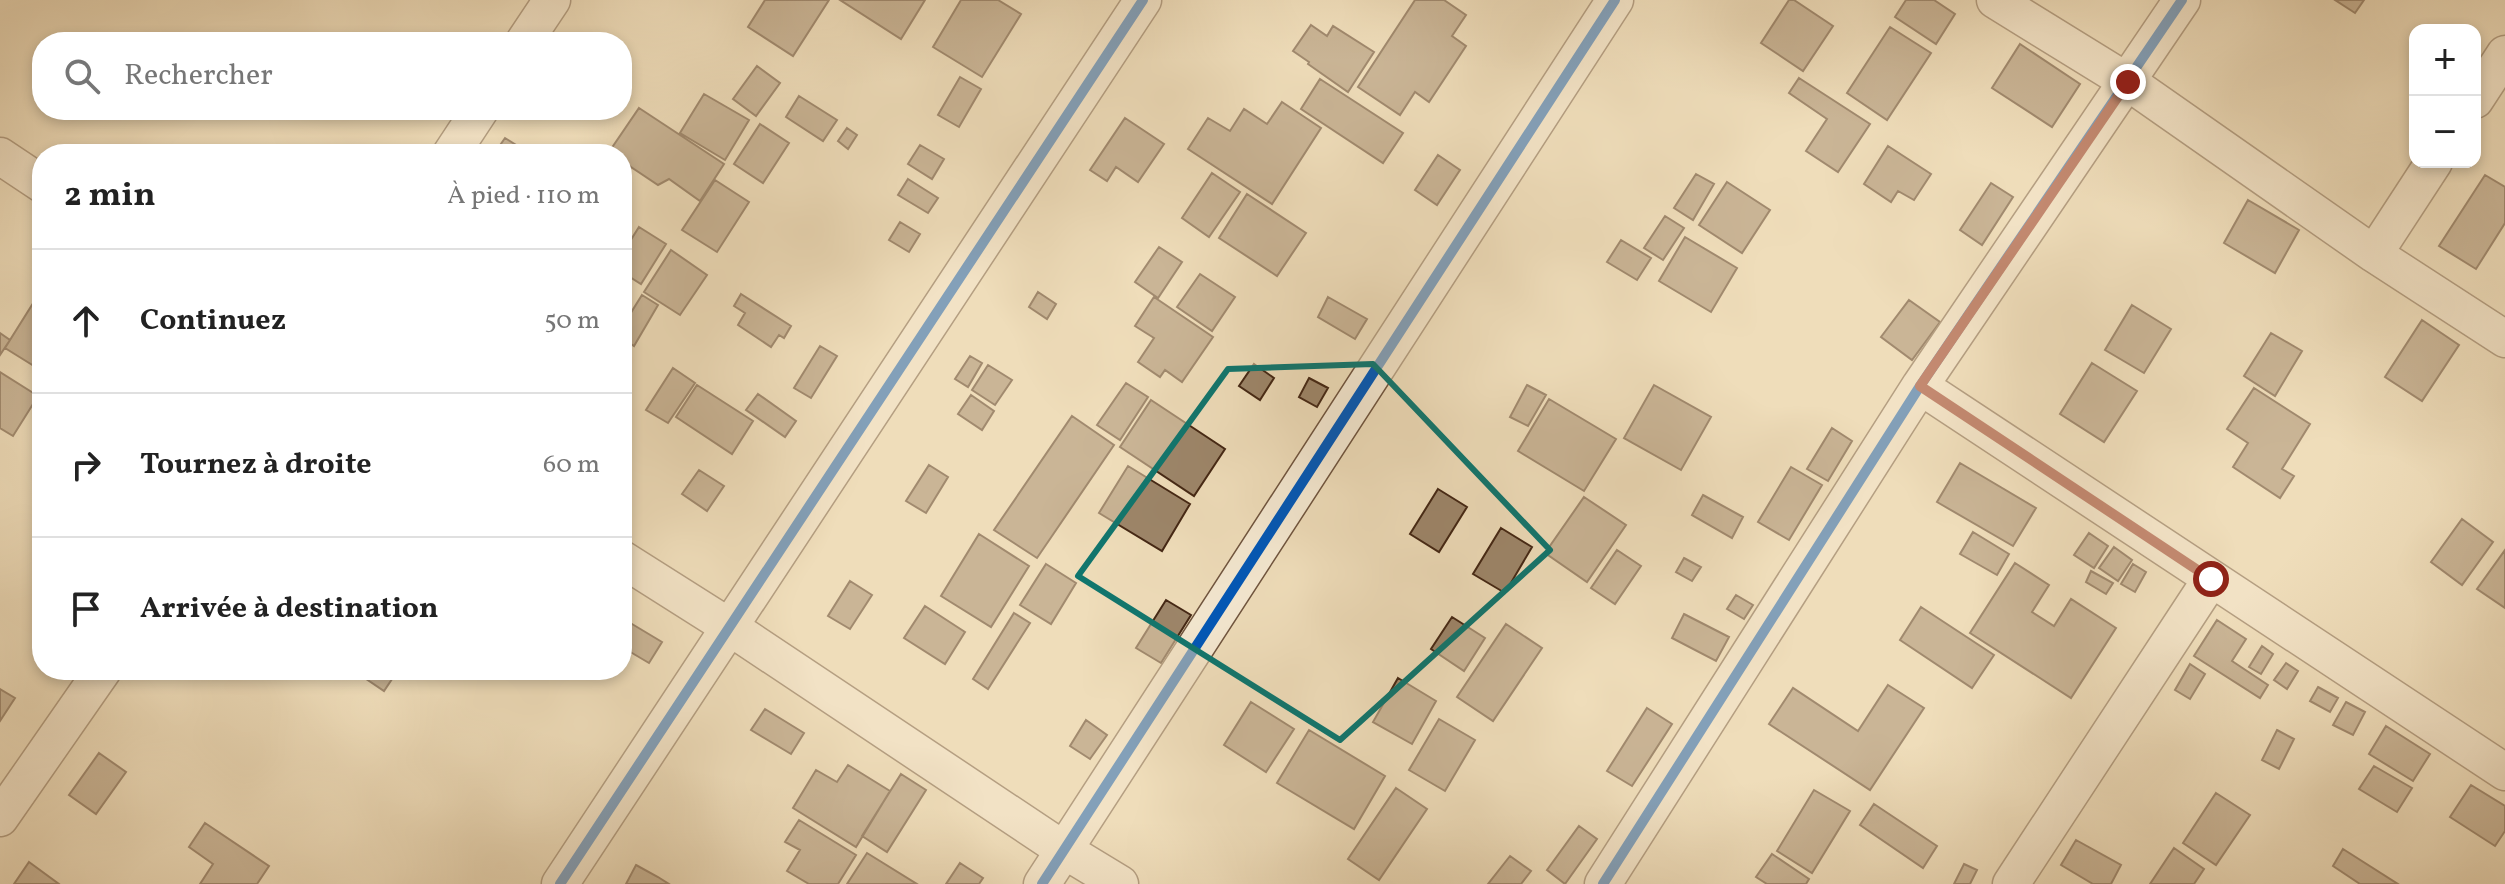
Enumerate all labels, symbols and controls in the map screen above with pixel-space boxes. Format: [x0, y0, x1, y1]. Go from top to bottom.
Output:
map controls [2409, 24, 2481, 168]
button: + [2409, 24, 2481, 96]
search box [32, 32, 632, 120]
icon: search [60, 54, 104, 98]
text: Rechercher [124, 55, 273, 97]
route end [2110, 64, 2146, 100]
button: − [2409, 96, 2481, 168]
text: 2 min [64, 173, 156, 220]
text: À pied · 110 m [447, 178, 600, 214]
icon: ahead [64, 299, 108, 343]
text: Continuez [140, 300, 286, 342]
text: 50 m [544, 303, 600, 339]
icon: right [64, 443, 108, 487]
text: Tournez à droite [140, 444, 372, 486]
text: 60 m [543, 447, 600, 483]
route start [2193, 561, 2229, 597]
icon: arrive [64, 587, 108, 631]
text: Arrivée à destination [140, 588, 439, 630]

